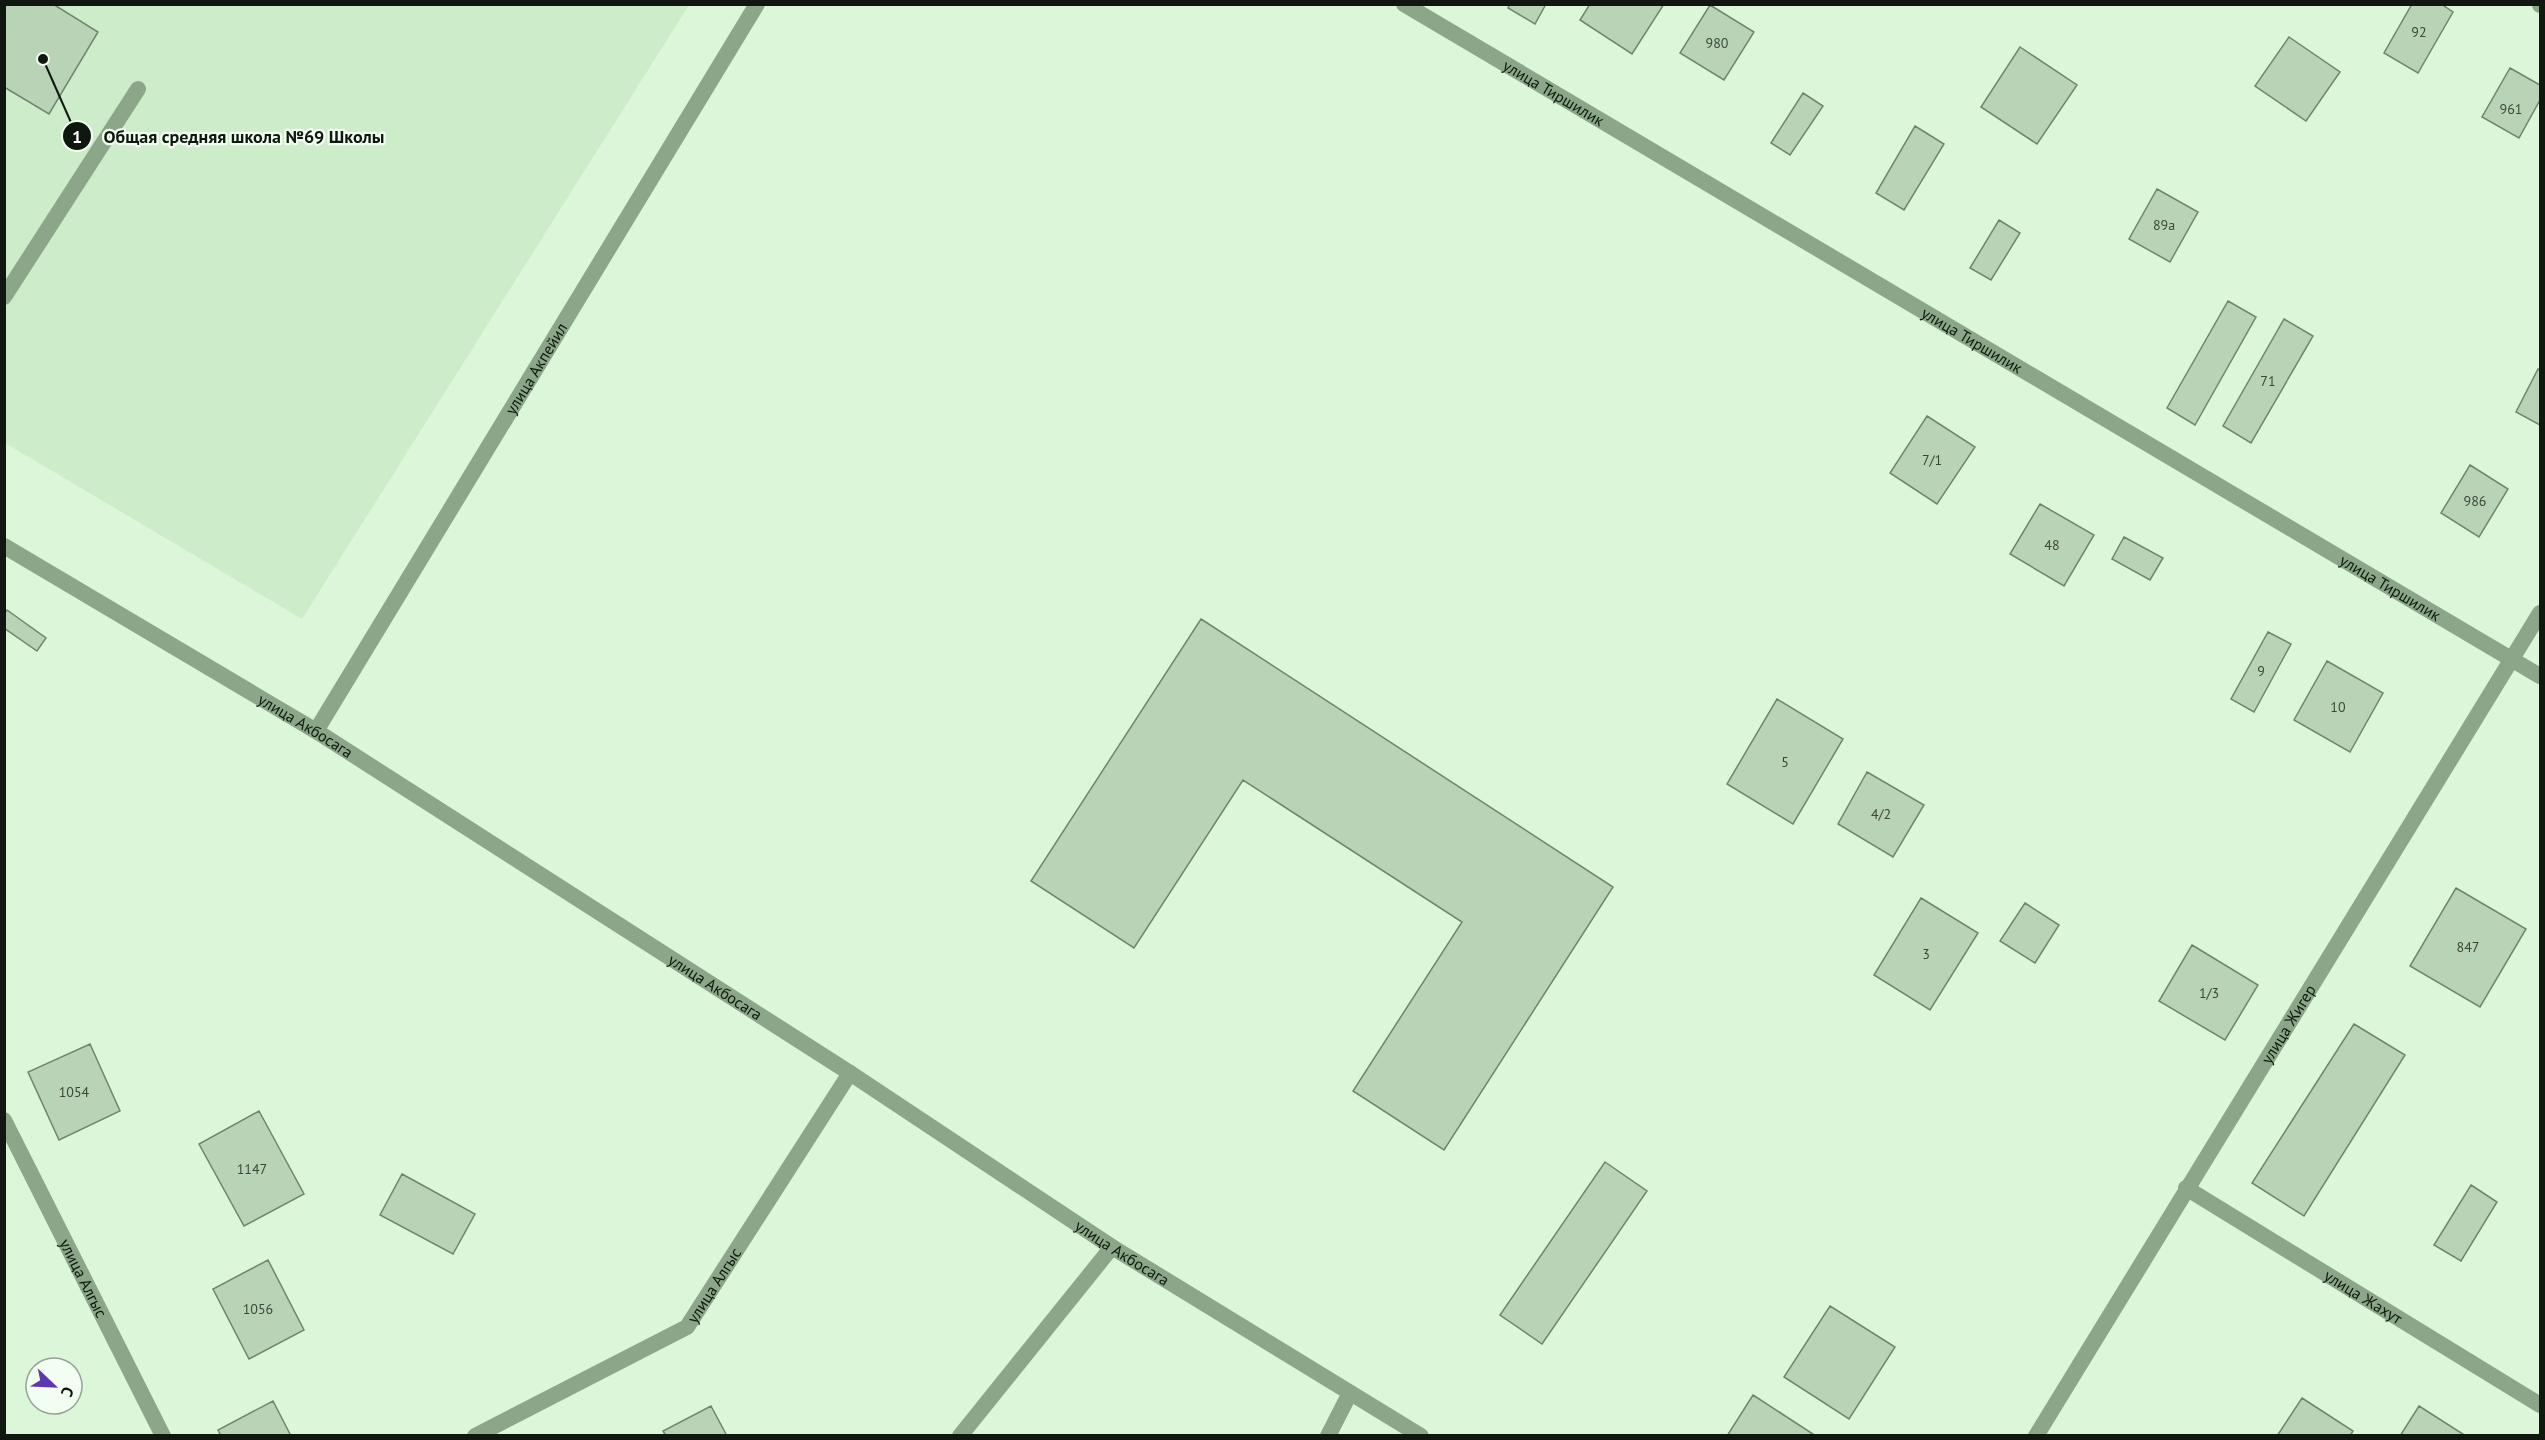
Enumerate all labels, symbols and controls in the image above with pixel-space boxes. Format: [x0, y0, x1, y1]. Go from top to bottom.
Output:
house number: 92 [2411, 23, 2427, 41]
house number: 980 [1706, 34, 1729, 52]
street label: улица Тиршилик [1500, 55, 1608, 130]
house number: 961 [2500, 100, 2522, 118]
callout: Общая средняя школа №69 Школы [62, 118, 397, 154]
text: 1 [72, 125, 82, 148]
text: Общая средняя школа №69 Школы [103, 125, 385, 148]
house number: 89а [2153, 216, 2175, 234]
street label: улица Тиршилик [1918, 302, 2027, 378]
street label: улица Акпейил [500, 319, 571, 418]
house number: 71 [2260, 372, 2276, 390]
house number: 7/1 [1922, 451, 1942, 469]
house number: 986 [2464, 492, 2486, 510]
house number: 48 [2044, 536, 2060, 554]
street label: улица Тиршилик [2336, 550, 2445, 625]
house number: 9 [2257, 662, 2265, 680]
street label: улица Акбосага [254, 689, 357, 762]
house number: 10 [2330, 698, 2346, 716]
house number: 5 [1781, 753, 1789, 771]
house number: 4/2 [1871, 805, 1891, 823]
house number: 847 [2457, 938, 2479, 956]
house number: 3 [1922, 945, 1930, 963]
street label: улица Акбосага [665, 949, 766, 1024]
street label: улица Жигер [2256, 981, 2320, 1067]
house number: 1/3 [2199, 984, 2219, 1002]
house number: 1054 [59, 1083, 90, 1101]
house number: 1147 [237, 1160, 267, 1178]
street label: улица Акбосага [1071, 1215, 1173, 1290]
street label: улица Алгыс [55, 1235, 112, 1321]
street label: улица Алгыс [682, 1244, 745, 1327]
street label: улица Жахут [2321, 1265, 2407, 1329]
house number: 1056 [243, 1300, 273, 1318]
north arrow [24, 1356, 84, 1416]
text: С [57, 1384, 79, 1400]

